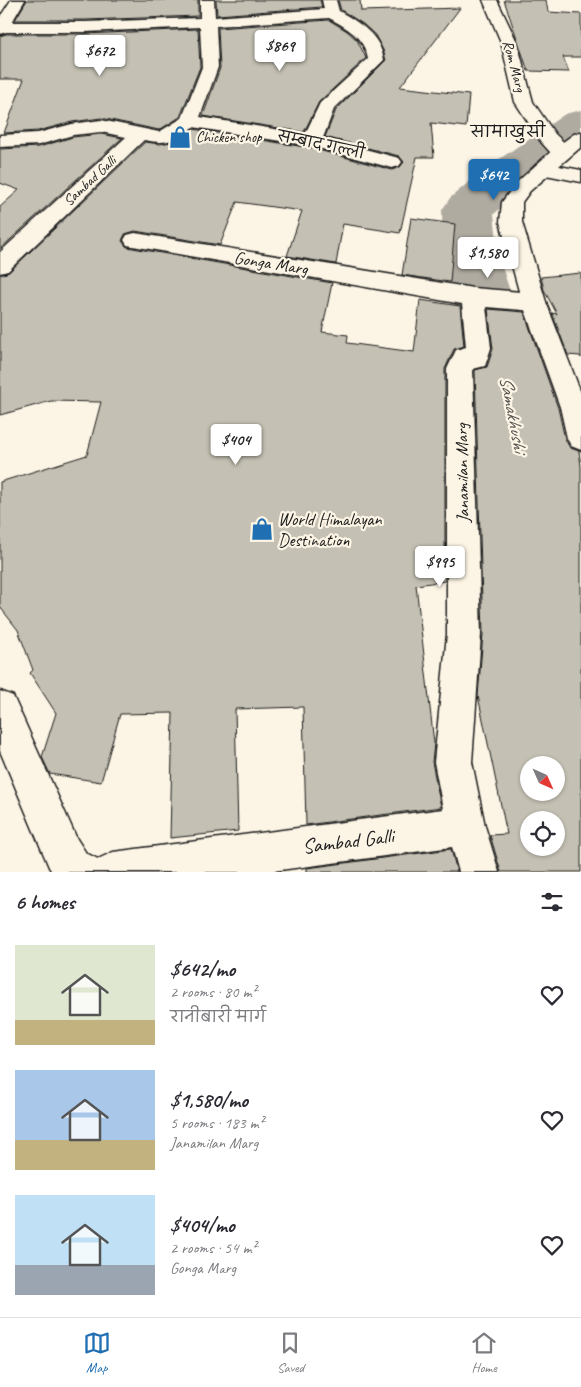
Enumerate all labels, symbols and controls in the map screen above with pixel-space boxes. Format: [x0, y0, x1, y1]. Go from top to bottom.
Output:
pin: $869 [250, 30, 310, 72]
pin: $672 [70, 34, 130, 77]
text: $869 [266, 36, 294, 56]
street label: Rom Marg [498, 38, 530, 96]
text: $672 [85, 41, 115, 61]
district label: सामाखुसी [470, 120, 547, 144]
street label: सम्बाद गल्ली [275, 123, 368, 164]
shop icon: Chicken shop [167, 124, 193, 150]
place label: Chicken shop [196, 128, 263, 147]
street label: Sambad Galli [60, 150, 122, 210]
pin: $642 [464, 158, 524, 201]
text: $642 [479, 165, 509, 185]
pin: $1,580 [447, 236, 529, 279]
text: $1,580 [469, 243, 507, 263]
street label: Gonga Marg [233, 246, 311, 280]
water label: Samakhushi [494, 374, 533, 458]
street label: Janamilan Marg [450, 422, 474, 524]
pin: $404 [206, 424, 266, 466]
text: $404 [222, 430, 250, 450]
place label: World Himalayan Destination [278, 508, 383, 551]
shop icon: World Himalayan Destination [249, 516, 275, 542]
pin: $995 [410, 546, 470, 588]
text: $995 [426, 552, 454, 572]
north arrow [520, 756, 565, 801]
map controls [520, 756, 565, 856]
button: locate [520, 811, 565, 856]
street label: Sambad Galli [301, 822, 398, 859]
icon: filters [538, 888, 566, 916]
text: 6 homes [15, 889, 75, 915]
text: $642/mo [170, 956, 235, 982]
icon: home [55, 965, 115, 1025]
icon: heart [538, 981, 566, 1009]
text: 2 rooms · 80 m² [170, 982, 256, 1002]
text: रानीबारी मार्ग [170, 1007, 266, 1027]
text: $1,580/mo [170, 1087, 248, 1113]
icon: home [55, 1090, 115, 1150]
icon: heart [538, 1106, 566, 1134]
text: 5 rooms · 183 m² [170, 1113, 264, 1133]
text: Janamilan Marg [170, 1133, 258, 1153]
text: $404/mo [170, 1212, 235, 1238]
icon: home [55, 1215, 115, 1275]
icon: heart [538, 1231, 566, 1259]
text: 2 rooms · 54 m² [170, 1238, 256, 1258]
text: Gonga Marg [170, 1258, 236, 1278]
tab: Map [83, 1329, 111, 1376]
tab: Saved [276, 1329, 304, 1376]
tab: Home [470, 1329, 498, 1376]

